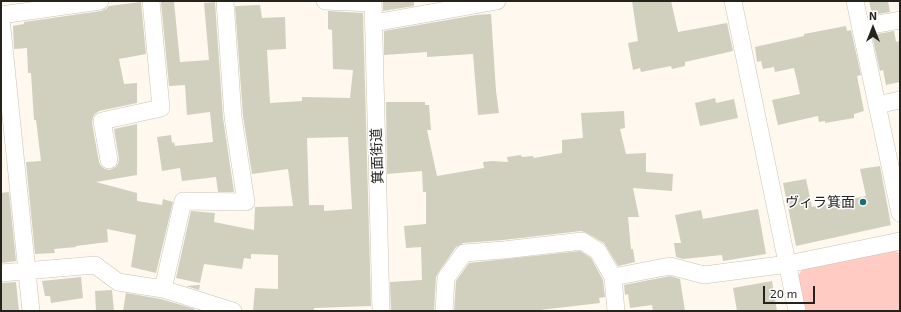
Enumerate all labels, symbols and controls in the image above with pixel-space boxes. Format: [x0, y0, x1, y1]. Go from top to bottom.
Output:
north arrow [853, 8, 893, 48]
text: N [869, 9, 877, 22]
street label: 箕面街道 [368, 128, 386, 184]
place label: ヴィラ箕面 [785, 194, 855, 210]
marker: ヴィラ箕面 [858, 197, 868, 207]
scale bar [765, 278, 817, 304]
text: 20 m [770, 286, 797, 300]

